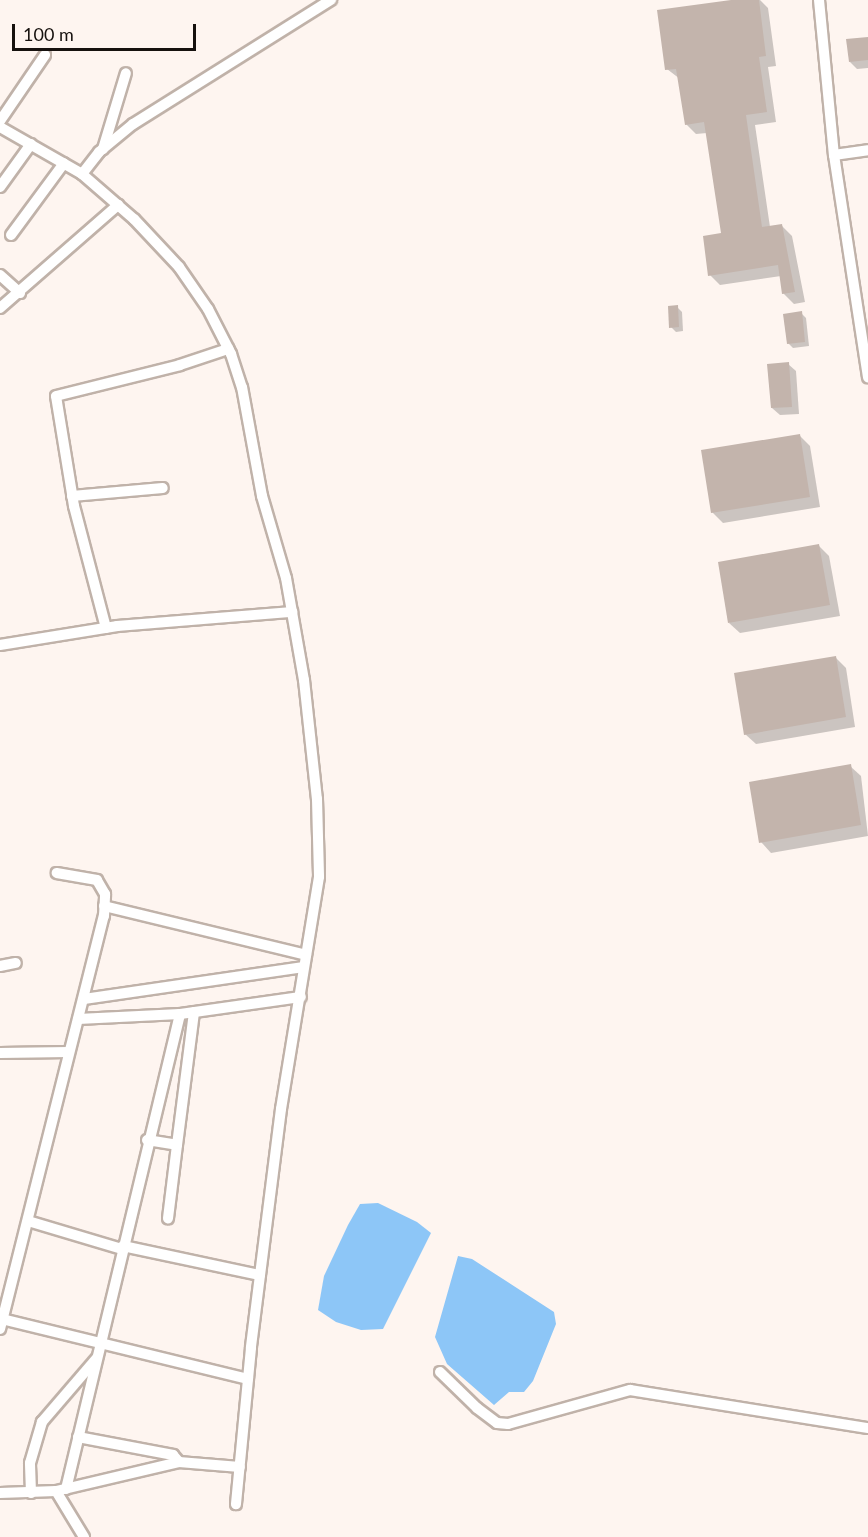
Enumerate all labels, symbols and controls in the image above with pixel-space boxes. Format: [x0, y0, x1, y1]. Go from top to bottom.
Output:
scale bar [15, 12, 200, 50]
text: 100 m [23, 23, 74, 45]

